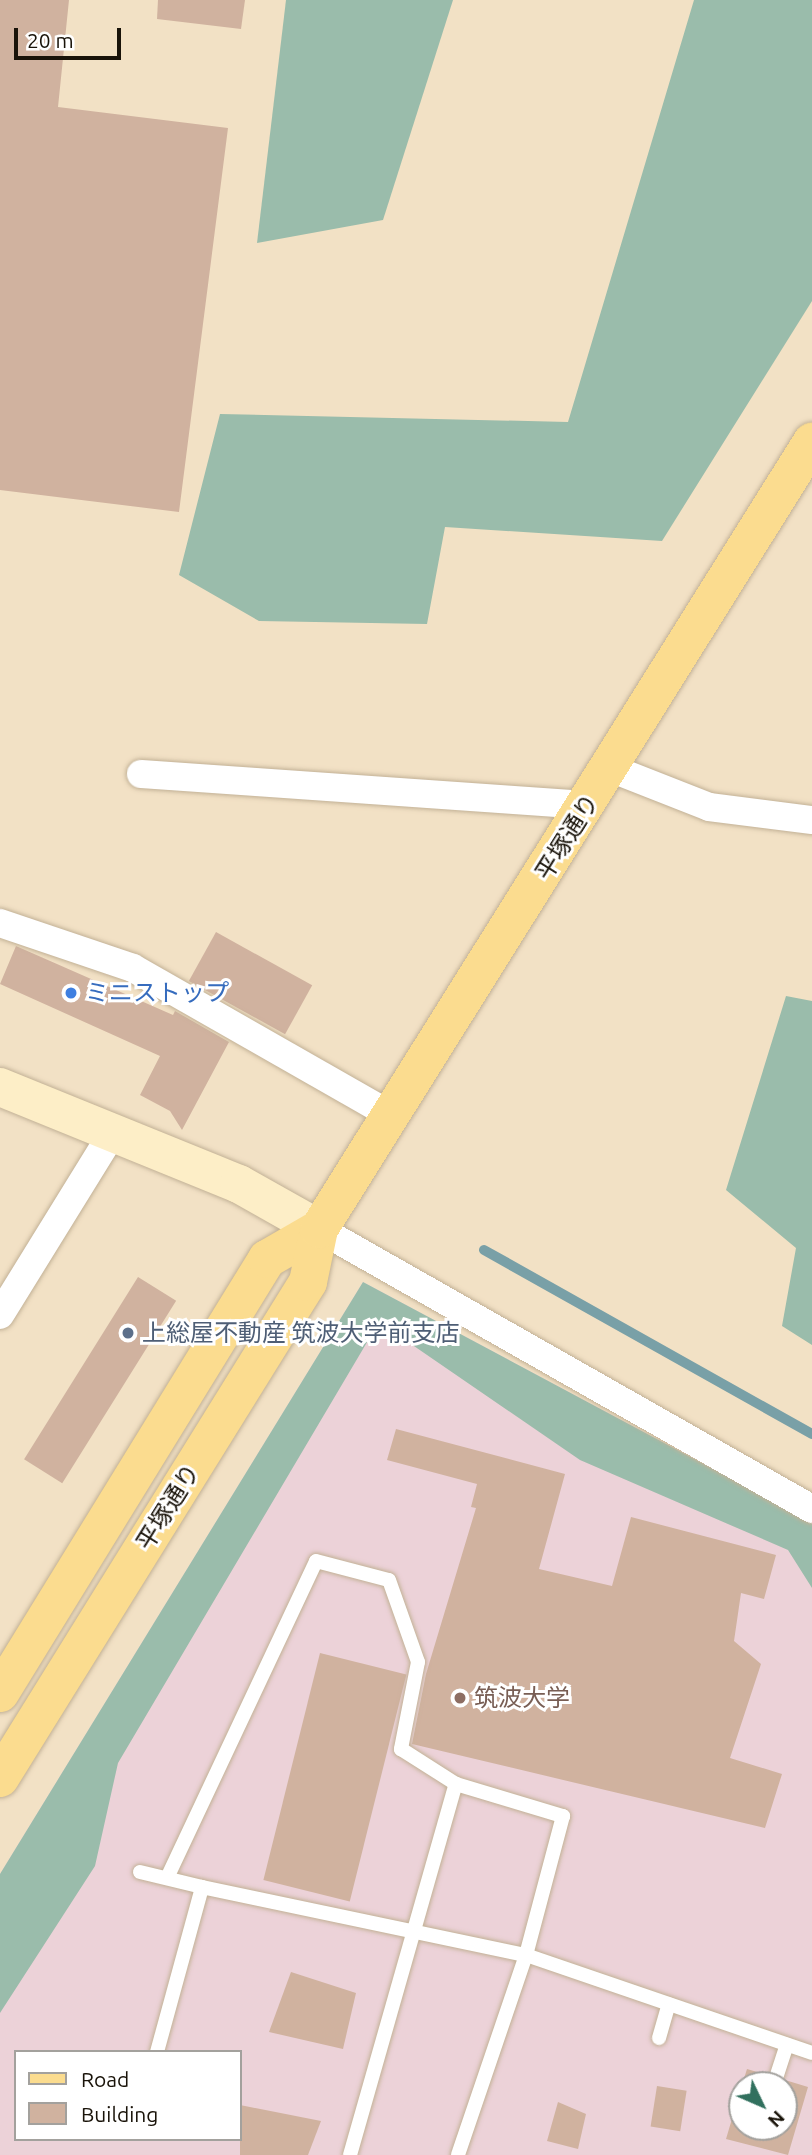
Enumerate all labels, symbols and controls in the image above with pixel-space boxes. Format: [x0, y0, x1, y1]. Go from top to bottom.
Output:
scale bar [18, 14, 124, 58]
text: 20 m [27, 28, 74, 52]
street label: 平塚通り [529, 789, 605, 885]
place label: ミニストップ [85, 979, 229, 1007]
marker: ミニストップ [63, 985, 79, 1001]
place label: 上総屋不動産 筑波大学前支店 [142, 1319, 459, 1347]
marker: 上総屋不動産 筑波大学前支店 [120, 1325, 136, 1341]
street label: 平塚通り [130, 1459, 206, 1555]
place label: 筑波大学 [474, 1684, 570, 1712]
marker: 筑波大学 [452, 1690, 468, 1706]
legend [14, 2050, 242, 2141]
text: Road [81, 2067, 129, 2091]
north arrow [728, 2071, 798, 2141]
text: Building [81, 2102, 158, 2126]
text: N [764, 2106, 790, 2132]

